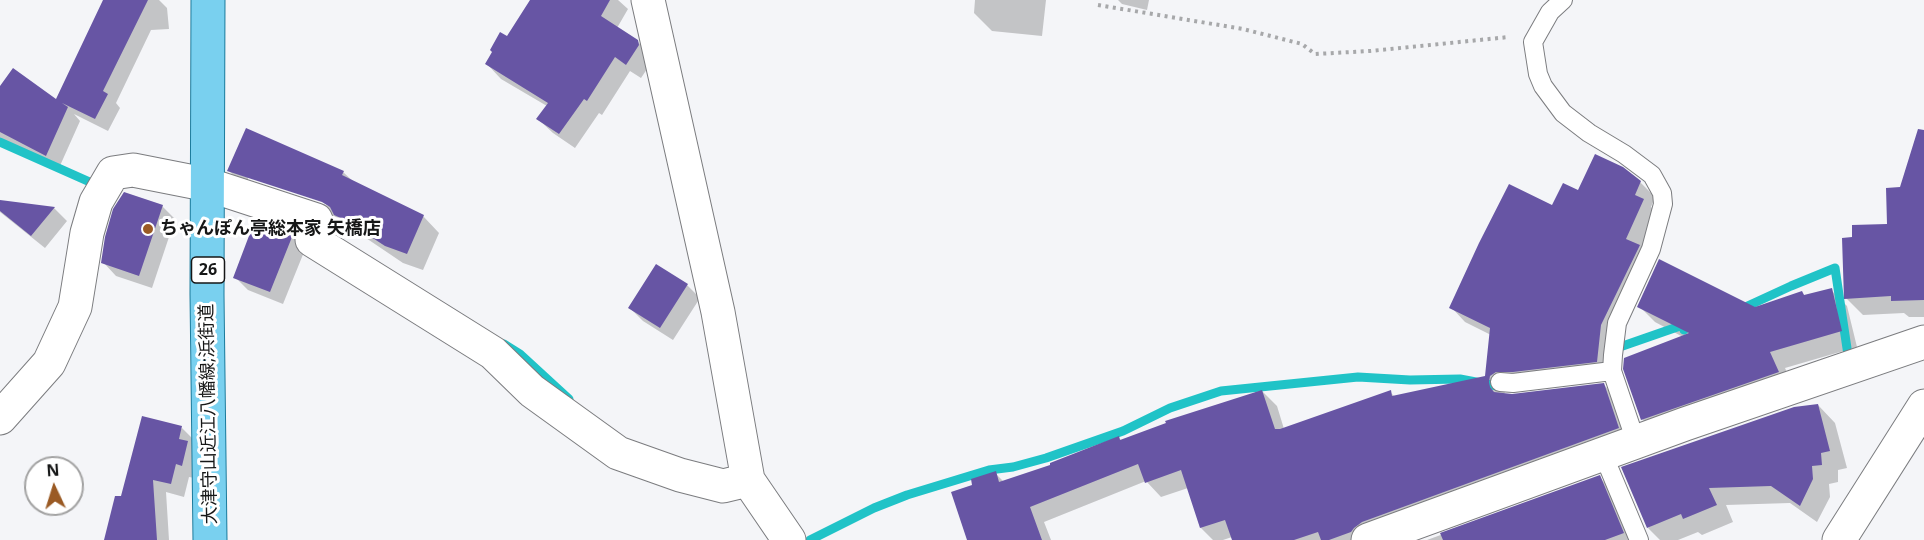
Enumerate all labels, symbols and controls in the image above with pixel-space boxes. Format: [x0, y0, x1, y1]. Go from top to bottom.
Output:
place label: ちゃんぽん亭総本家 矢橋店 [160, 218, 381, 240]
marker: ちゃんぽん亭総本家 矢橋店 [141, 222, 155, 236]
road number: 26 [192, 257, 224, 283]
street label: 大津守山近江八幡線;浜街道 [196, 303, 222, 525]
north arrow [24, 456, 84, 516]
text: N [46, 459, 60, 481]

